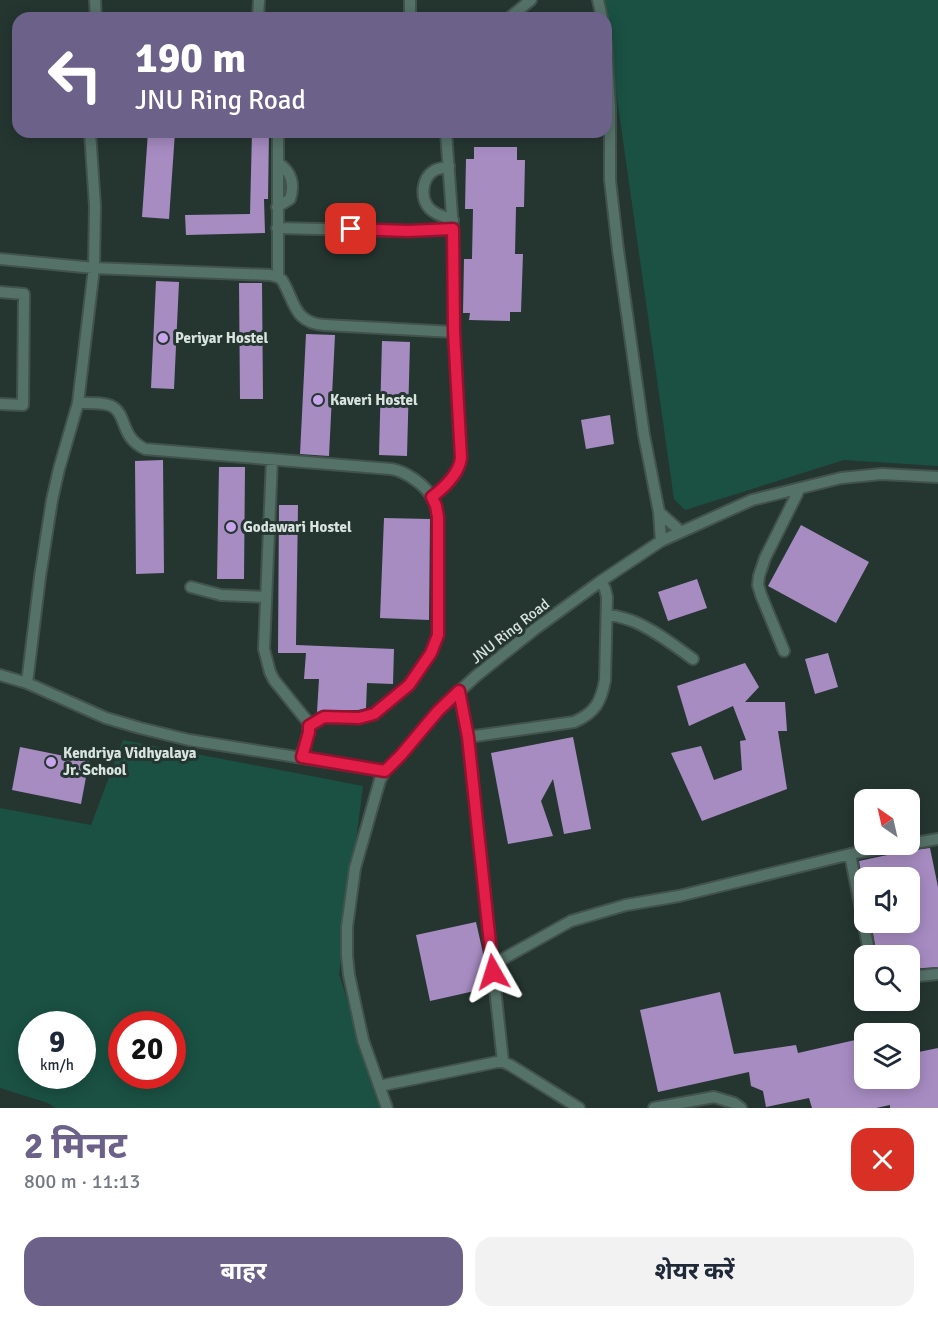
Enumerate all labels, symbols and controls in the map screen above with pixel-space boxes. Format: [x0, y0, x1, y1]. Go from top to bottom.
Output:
text: 190 m [135, 33, 246, 84]
icon: left [36, 36, 114, 114]
text: JNU Ring Road [135, 84, 306, 117]
pin [325, 203, 376, 254]
icon: arrive [334, 212, 367, 245]
place label: Periyar Hostel [175, 329, 269, 347]
marker: Periyar Hostel [156, 331, 170, 345]
place label: Kaveri Hostel [330, 391, 418, 409]
marker: Kaveri Hostel [311, 393, 325, 407]
place label: Godawari Hostel [243, 518, 352, 536]
marker: Godawari Hostel [224, 520, 238, 534]
street label: JNU Ring Road [467, 595, 553, 667]
place label: Kendriya Vidhyalaya Jr. School [63, 744, 197, 779]
marker: Kendriya Vidhyalaya Jr. School [44, 755, 58, 769]
north arrow [854, 789, 920, 855]
map controls [854, 789, 920, 1089]
button: sound [854, 867, 920, 933]
position arrow [461, 940, 525, 1004]
button: search [854, 945, 920, 1011]
speed limit sign: 20 [108, 1011, 186, 1089]
button: layers [854, 1023, 920, 1089]
text: 9 [49, 1024, 65, 1061]
text: km/h [40, 1056, 74, 1074]
text: 2 मिनट [24, 1124, 127, 1169]
button: close [851, 1128, 914, 1191]
text: 800 m · 11:13 [24, 1169, 140, 1194]
button: बाहर [24, 1237, 463, 1306]
button: शेयर करें [475, 1237, 914, 1306]

